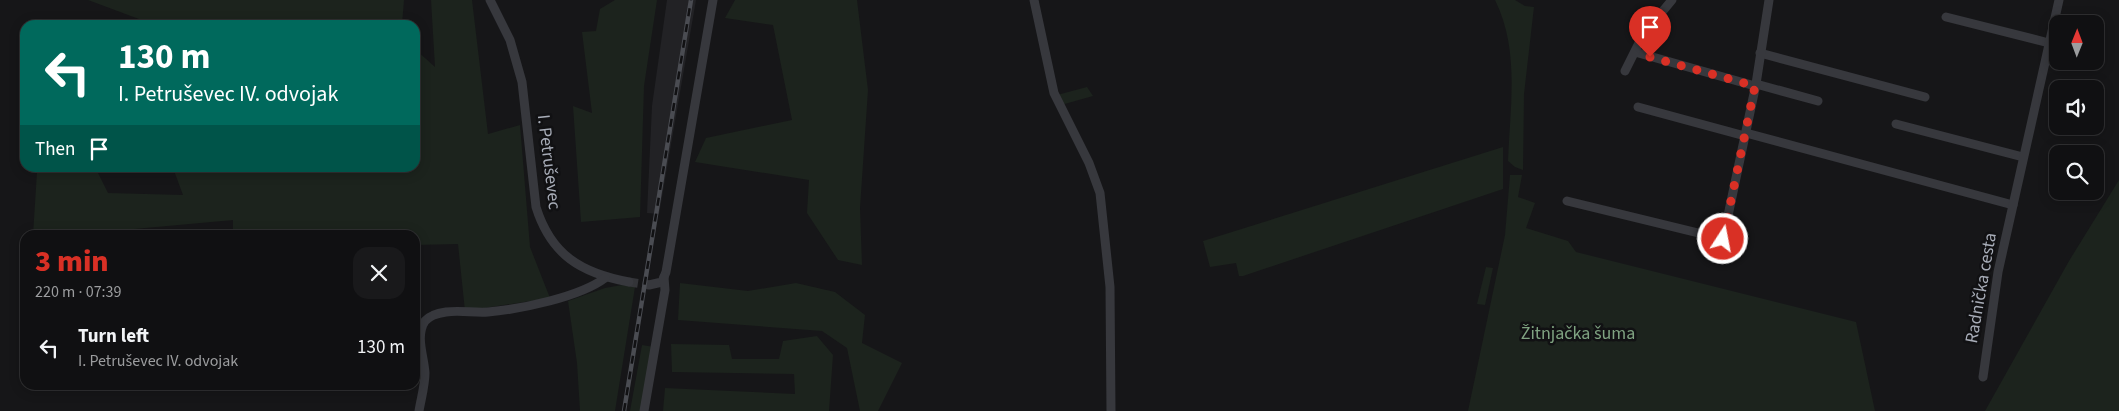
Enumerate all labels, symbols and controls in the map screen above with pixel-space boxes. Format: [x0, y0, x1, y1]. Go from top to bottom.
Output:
pin [1629, 6, 1671, 57]
icon: arrive [1636, 13, 1664, 41]
north arrow [2049, 15, 2104, 70]
map controls [2049, 15, 2104, 200]
text: 130 m [118, 32, 210, 82]
icon: left [35, 40, 100, 105]
text: I. Petruševec IV. odvojak [118, 78, 338, 110]
button: sound [2049, 80, 2104, 135]
street label: I. Petruševec [531, 113, 567, 211]
icon: arrive [85, 135, 113, 163]
text: Then [35, 136, 75, 163]
button: search [2049, 145, 2104, 200]
position arrow [1696, 212, 1748, 264]
street label: Radnička cesta [1959, 231, 2003, 345]
text: 3 min [35, 240, 109, 283]
button: close [353, 247, 405, 299]
text: 220 m · 07:39 [35, 281, 122, 303]
park label: Žitnjačka šuma [1521, 321, 1635, 346]
text: Turn left [78, 323, 149, 350]
icon: left [35, 334, 63, 362]
text: 130 m [357, 334, 405, 361]
text: I. Petruševec IV. odvojak [78, 350, 238, 372]

